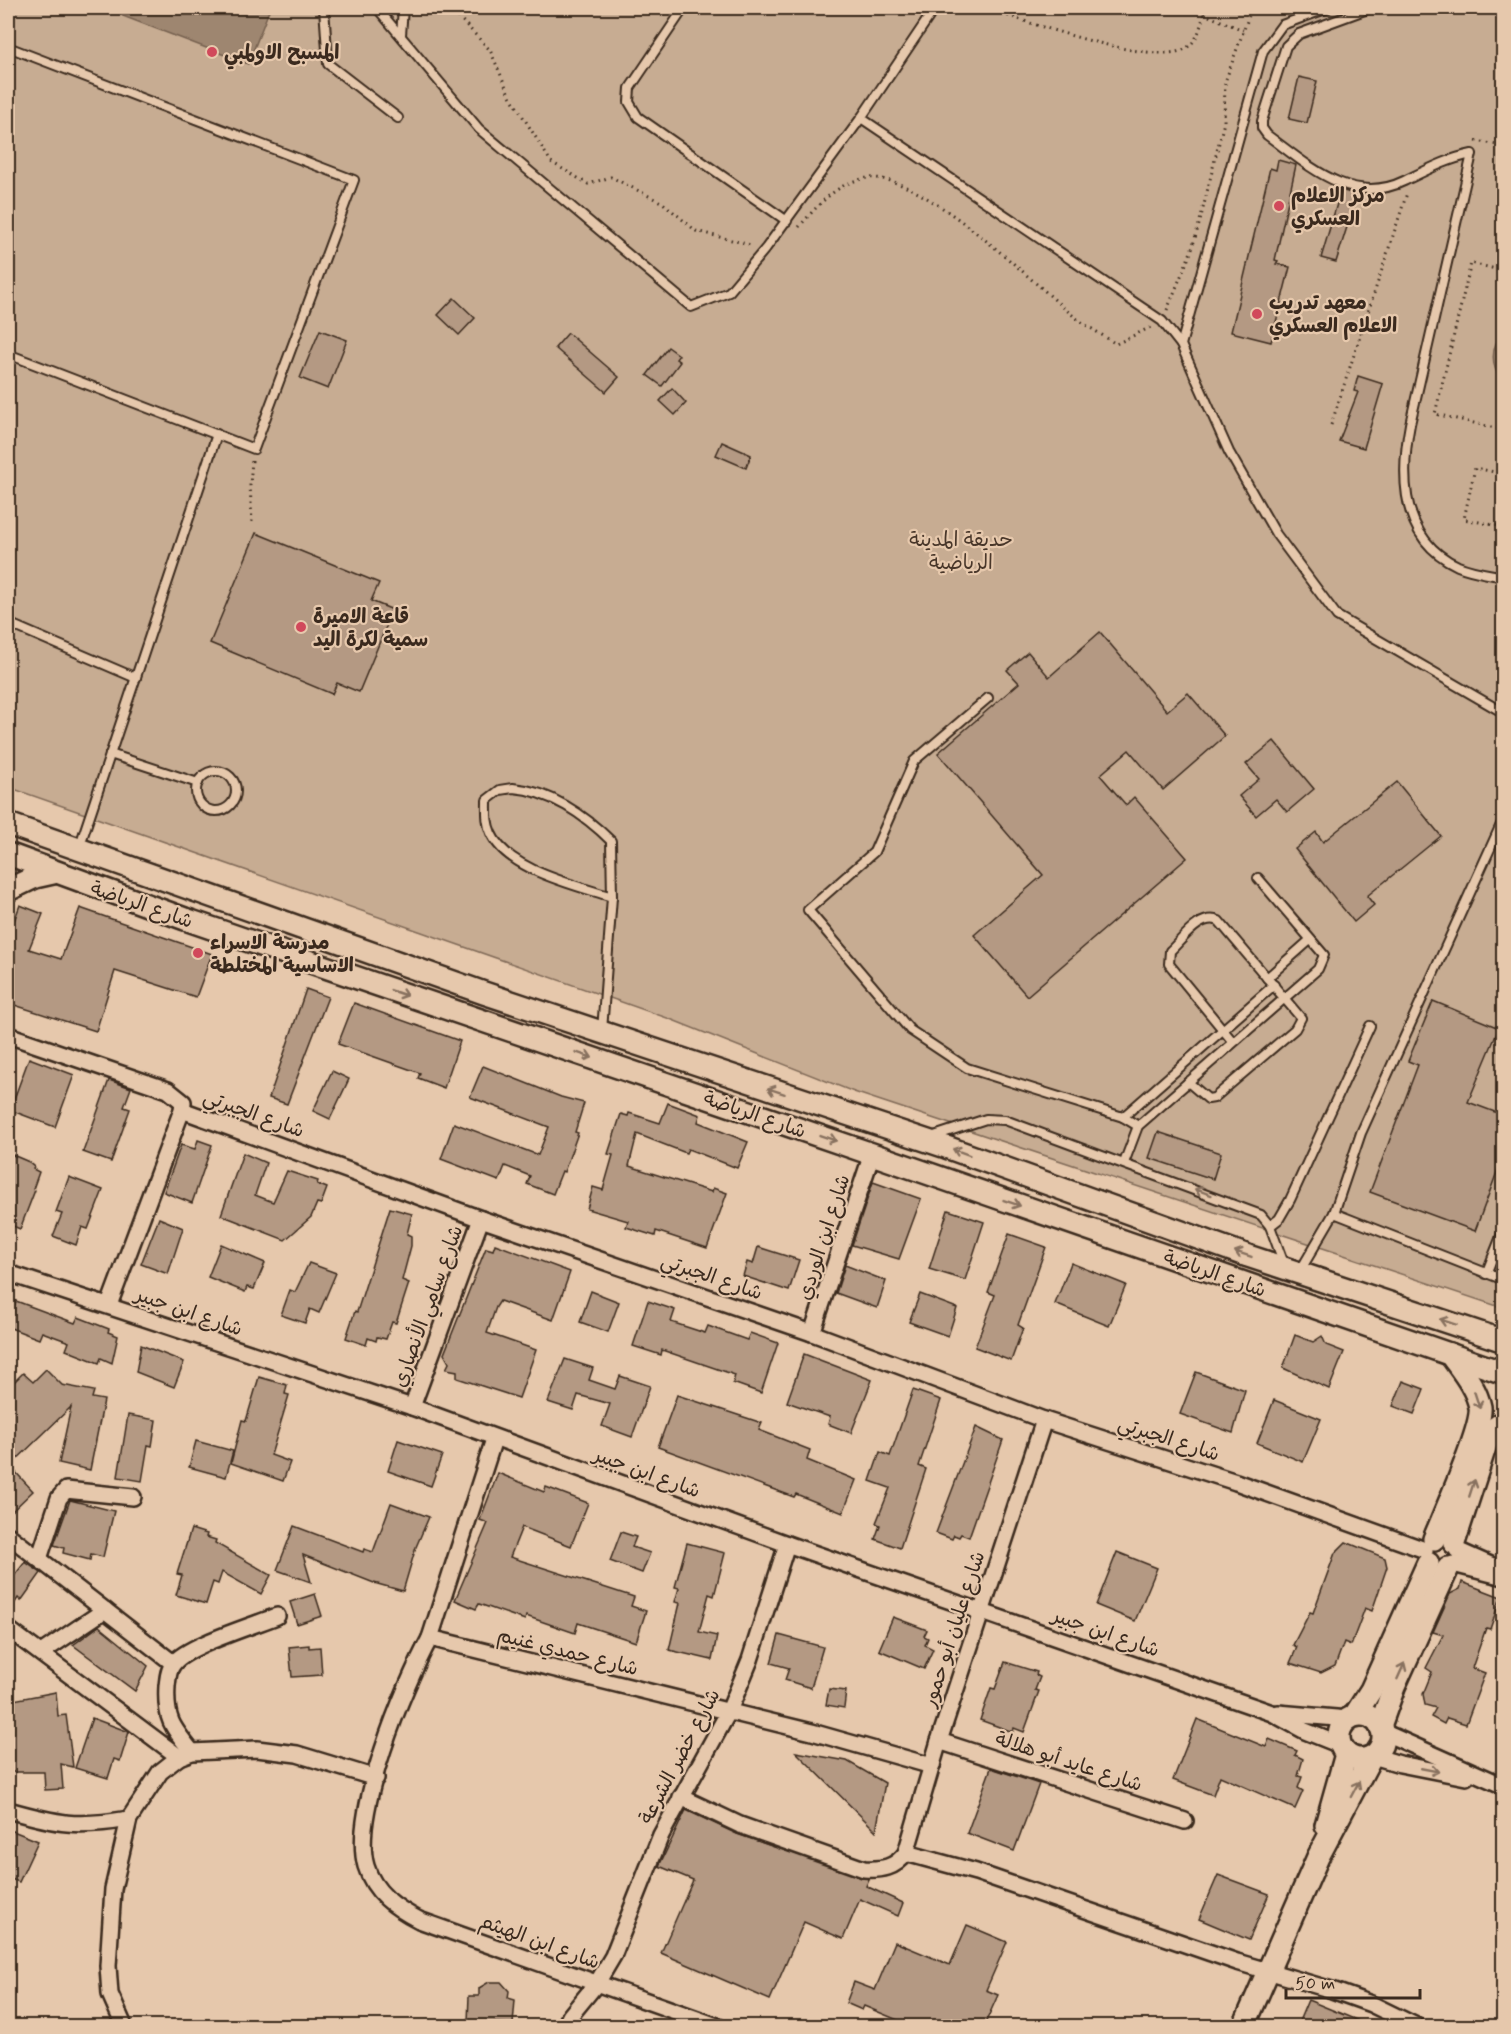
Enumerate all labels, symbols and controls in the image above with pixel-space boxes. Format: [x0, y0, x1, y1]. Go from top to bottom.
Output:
place label: المسبح الاولمبي [224, 40, 339, 70]
marker: المسبح الاولمبي [205, 45, 219, 59]
place label: مركز الاعلام العسكري [1291, 183, 1385, 234]
marker: مركز الاعلام العسكري [1272, 199, 1286, 213]
place label: معهد تدريب الاعلام العسكري [1269, 290, 1397, 341]
marker: معهد تدريب الاعلام العسكري [1250, 307, 1264, 321]
park label: حديقة المدينة الرياضية [909, 527, 1013, 577]
place label: قاعة الاميرة سمية لكرة اليد [313, 604, 428, 654]
marker: قاعة الاميرة سمية لكرة اليد [294, 620, 308, 634]
street label: شارع الرياضة [87, 875, 196, 936]
place label: مدرسة الاسراء الاساسية المختلطة [210, 930, 354, 980]
marker: مدرسة الاسراء الاساسية المختلطة [191, 946, 205, 960]
one-way arrow [389, 988, 408, 999]
one-way arrow [574, 1051, 593, 1062]
street label: شارع الجبرتي [198, 1084, 308, 1148]
one-way arrow [767, 1084, 786, 1095]
street label: شارع الرياضة [700, 1085, 809, 1146]
one-way arrow [818, 1134, 837, 1145]
one-way arrow [952, 1146, 971, 1157]
street label: شارع ابن الوردي [791, 1171, 857, 1304]
one-way arrow [1194, 1186, 1213, 1197]
one-way arrow [1002, 1198, 1021, 1209]
street label: شارع سامي الأنصاري [386, 1221, 473, 1392]
street label: شارع الرياضة [1160, 1244, 1269, 1305]
street label: شارع الجبرتي [656, 1247, 766, 1310]
one-way arrow [1234, 1247, 1253, 1258]
street label: شارع ابن جبير [129, 1281, 246, 1343]
one-way arrow [1439, 1315, 1458, 1326]
one-way arrow [1472, 1390, 1483, 1409]
street label: شارع الجبرتي [1113, 1410, 1223, 1471]
street label: شارع ابن جبير [587, 1441, 704, 1505]
one-way arrow [1467, 1479, 1478, 1498]
street label: شارع عليان أبو حمور [916, 1548, 992, 1712]
street label: شارع ابن جبير [1046, 1602, 1163, 1664]
street label: شارع حمدي غنيم [494, 1622, 641, 1683]
one-way arrow [1397, 1662, 1408, 1680]
street label: شارع خضر الشرعة [633, 1684, 727, 1829]
street label: شارع عايد أبو هلالة [992, 1726, 1145, 1799]
one-way arrow [1419, 1765, 1439, 1776]
one-way arrow [1349, 1781, 1361, 1798]
street label: شارع ابن الهيثم [475, 1908, 603, 1978]
scale bar [1286, 1962, 1420, 2000]
text: 50 m [1295, 1972, 1335, 1996]

